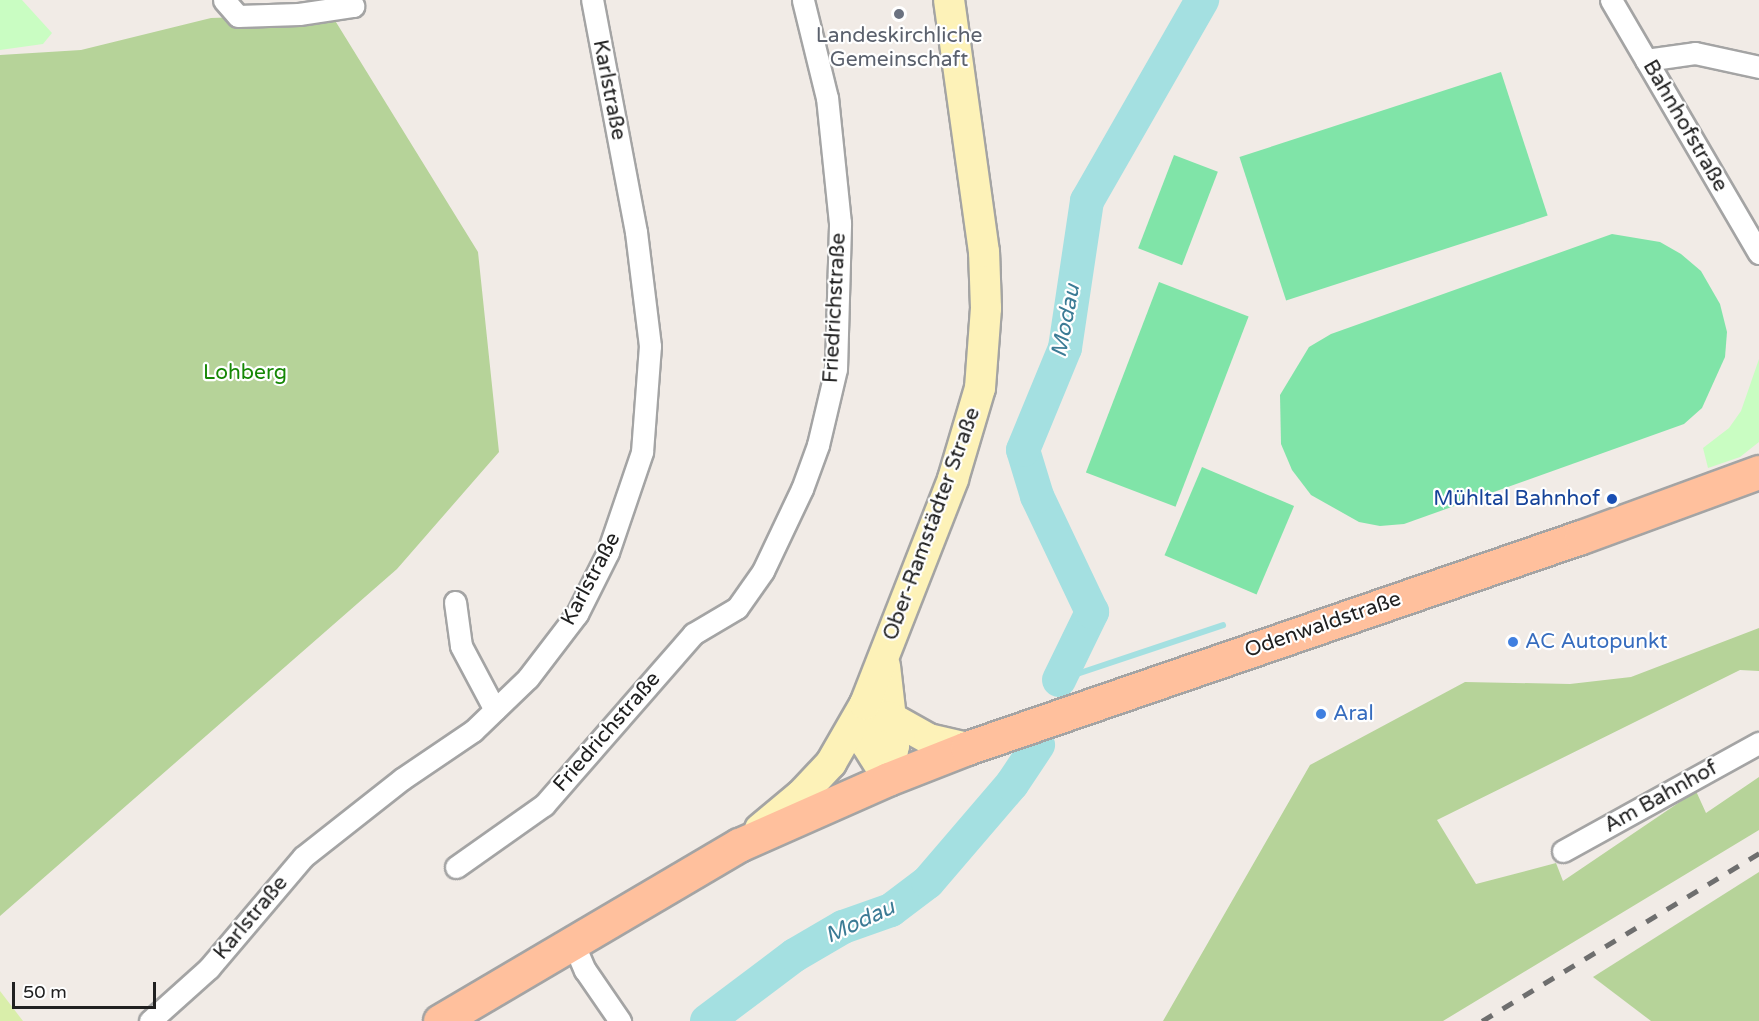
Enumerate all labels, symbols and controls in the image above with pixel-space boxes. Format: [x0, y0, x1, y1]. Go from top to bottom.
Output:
marker: Landeskirchliche Gemeinschaft [892, 7, 906, 21]
place label: Landeskirchliche Gemeinschaft [816, 23, 982, 73]
street label: Karlstraße [587, 38, 631, 142]
street label: Bahnhofstraße [1637, 56, 1733, 196]
street label: Friedrichstraße [818, 232, 852, 384]
water label: Modau [1046, 282, 1086, 360]
park label: Lohberg [203, 360, 287, 386]
street label: Ober-Ramstädter Straße [878, 404, 986, 644]
place label: Mühltal Bahnhof [1433, 486, 1600, 512]
marker: Mühltal Bahnhof [1605, 492, 1619, 506]
street label: Karlstraße [556, 528, 626, 630]
street label: Odenwaldstraße [1242, 586, 1404, 664]
place label: AC Autopunkt [1525, 629, 1668, 655]
marker: AC Autopunkt [1506, 635, 1520, 649]
street label: Friedrichstraße [548, 667, 666, 797]
place label: Aral [1333, 701, 1374, 727]
marker: Aral [1314, 707, 1328, 721]
street label: Am Bahnhof [1600, 756, 1722, 838]
street label: Karlstraße [209, 871, 293, 965]
water label: Modau [821, 894, 899, 950]
scale bar [15, 970, 159, 1008]
text: 50 m [23, 981, 67, 1003]

